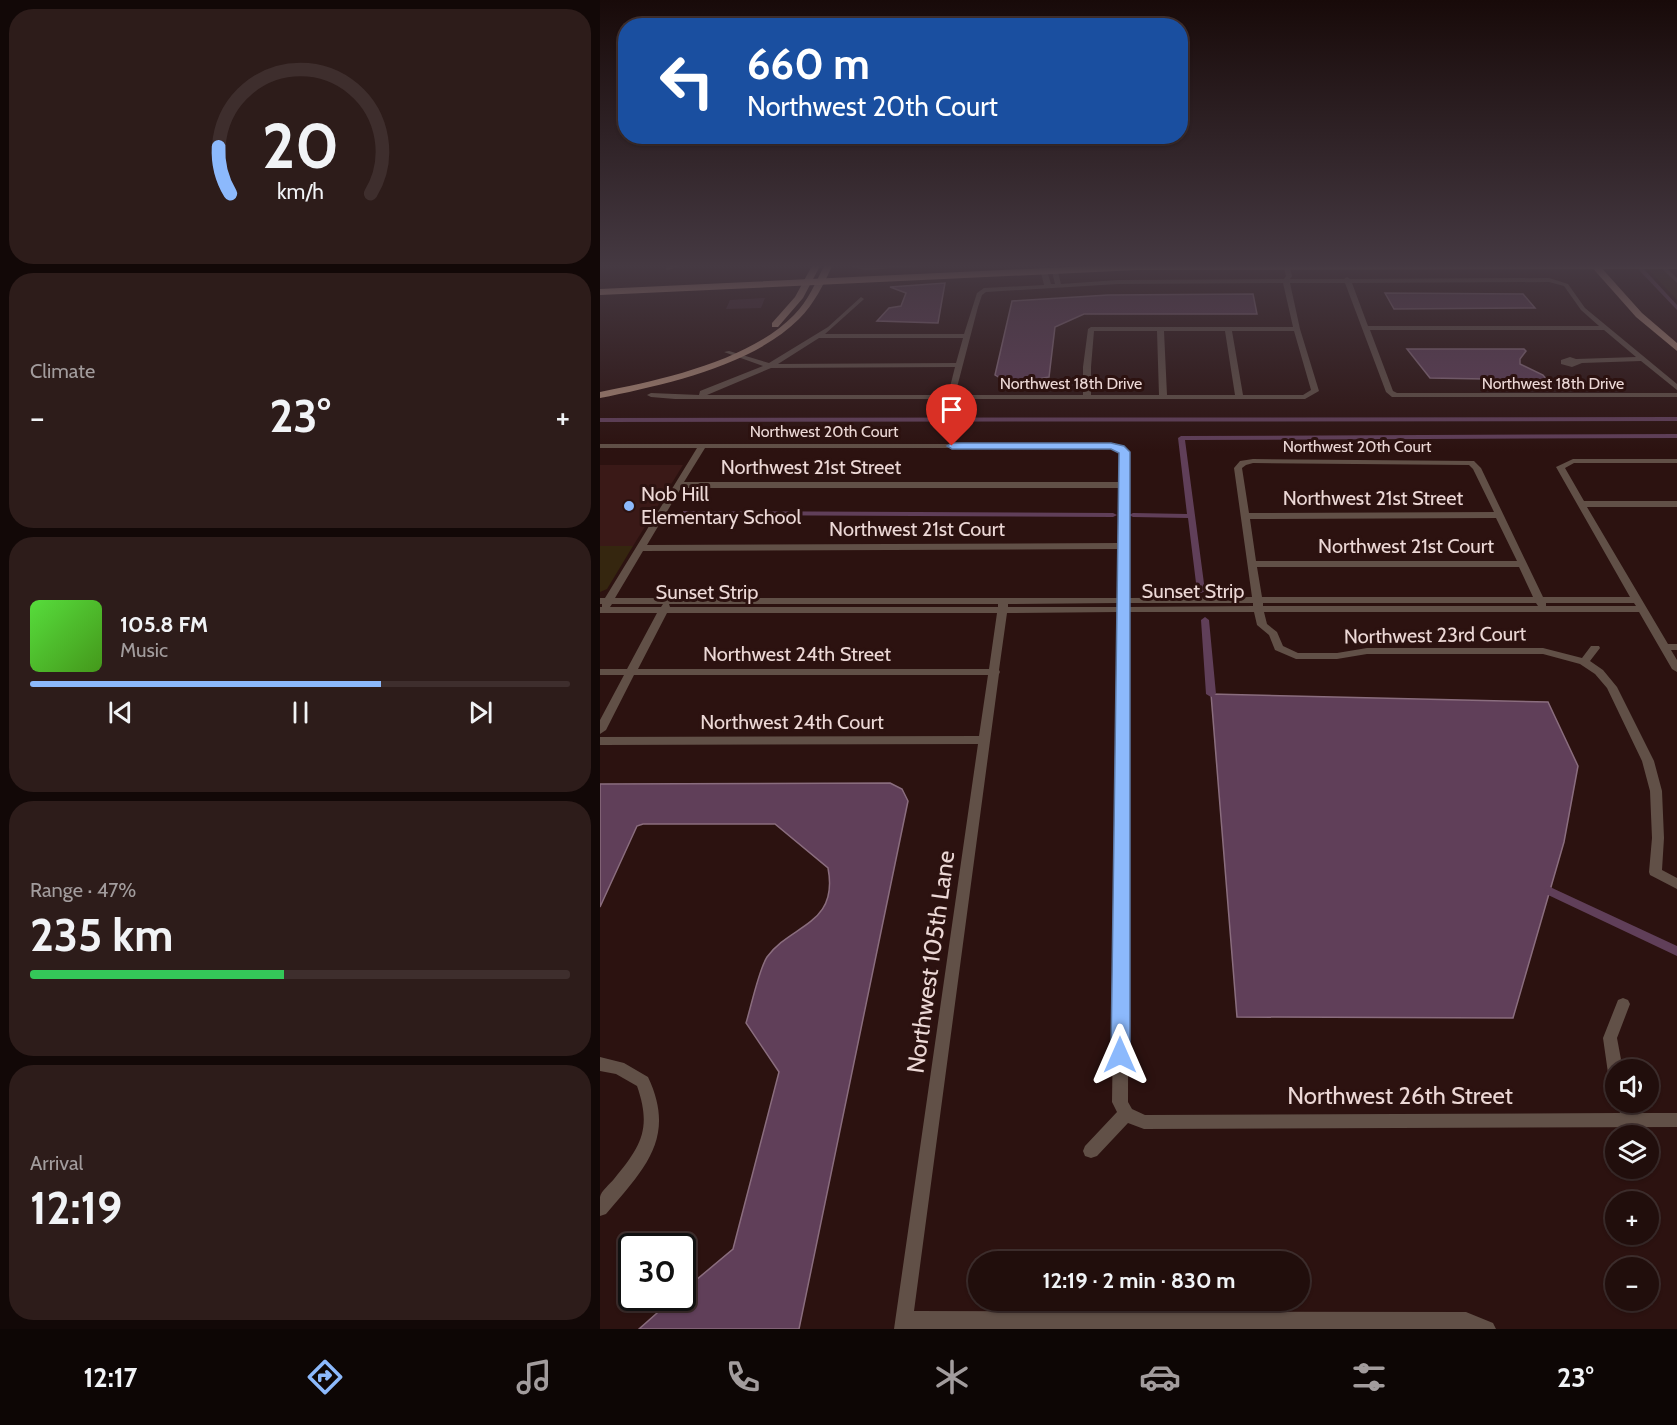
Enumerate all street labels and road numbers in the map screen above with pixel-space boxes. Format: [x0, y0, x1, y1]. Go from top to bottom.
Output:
street label: Northwest 18th Drive [1000, 374, 1142, 393]
street label: Northwest 18th Drive [1482, 374, 1624, 393]
street label: Northwest 20th Court [750, 422, 899, 441]
street label: Northwest 20th Court [1283, 437, 1432, 456]
street label: Northwest 21st Street [721, 455, 902, 479]
street label: Northwest 21st Street [1283, 486, 1464, 510]
street label: Northwest 21st Court [829, 517, 1005, 541]
street label: Northwest 21st Court [1318, 534, 1494, 558]
street label: Sunset Strip [1142, 579, 1244, 603]
street label: Sunset Strip [656, 580, 758, 604]
street label: Northwest 23rd Court [1344, 621, 1527, 649]
street label: Northwest 24th Street [703, 642, 891, 666]
street label: Northwest 24th Court [700, 710, 884, 734]
street label: Northwest 105th Lane [901, 849, 960, 1075]
street label: Northwest 26th Street [1287, 1081, 1513, 1110]

